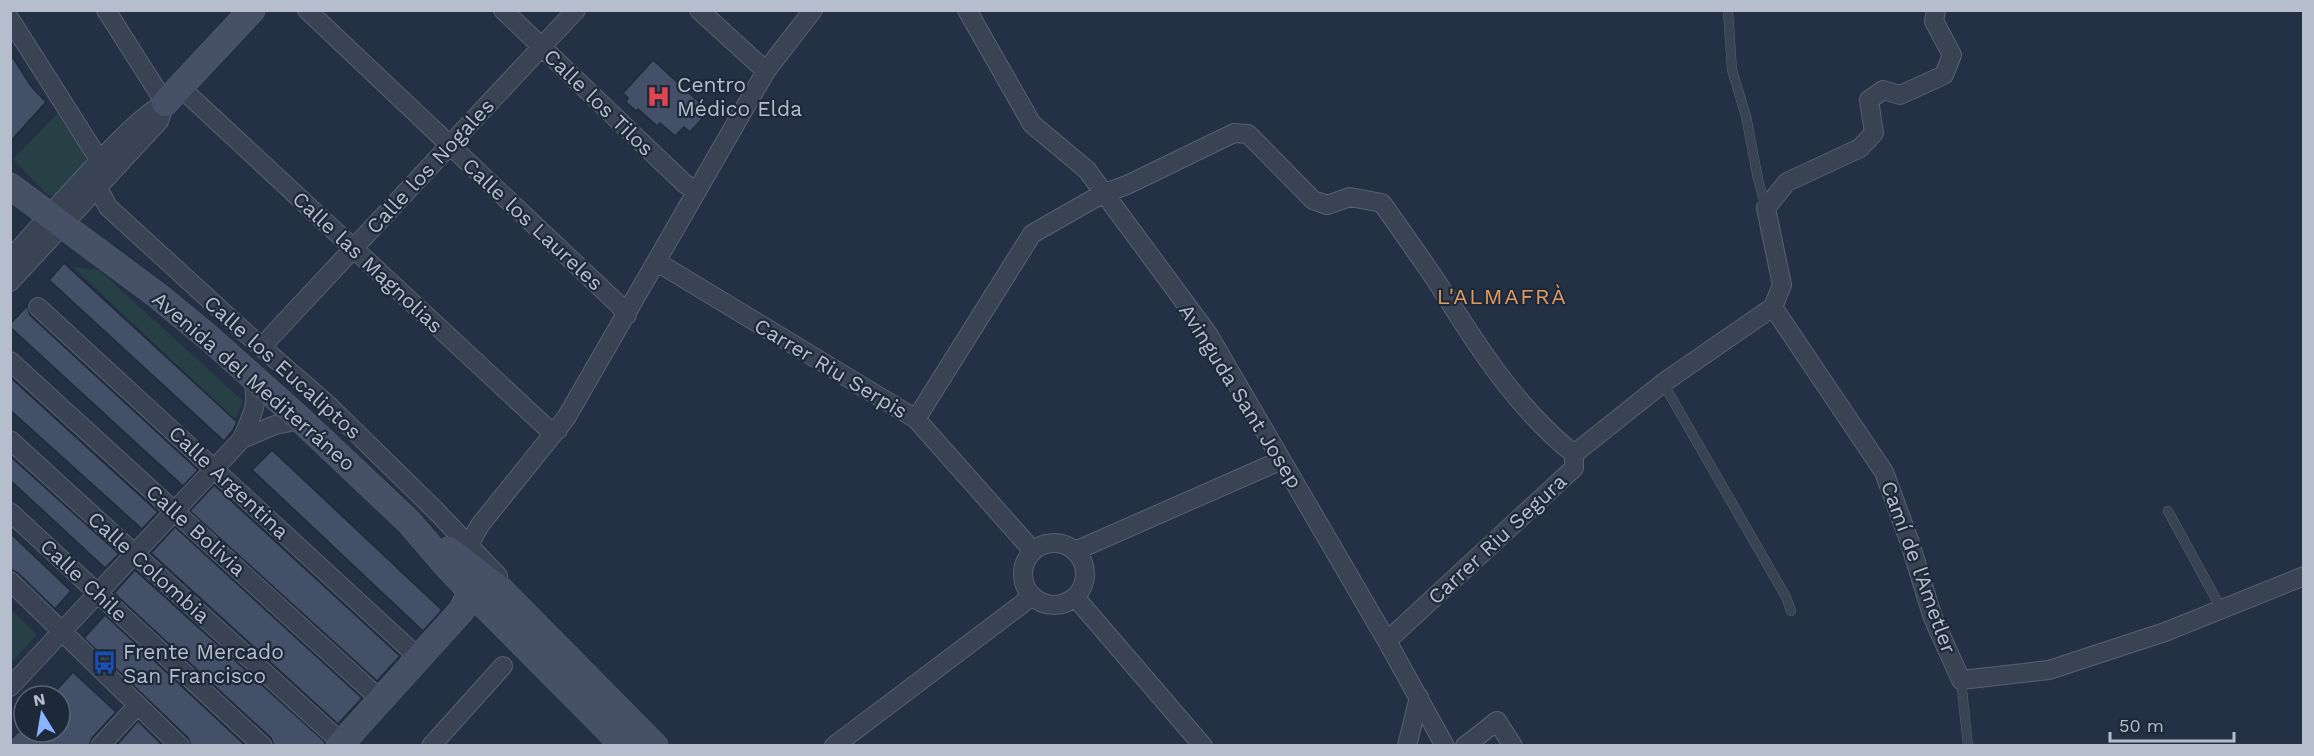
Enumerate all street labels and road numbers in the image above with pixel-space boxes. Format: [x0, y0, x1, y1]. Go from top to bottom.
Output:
street label: Calle los Tilos [539, 43, 659, 161]
street label: Calle los Nogales [361, 93, 499, 239]
street label: Calle los Laureles [458, 152, 608, 296]
street label: Calle las Magnolias [288, 186, 448, 338]
street label: Avenida del Mediterráneo [147, 286, 361, 476]
street label: Calle los Eucaliptos [199, 290, 367, 444]
street label: Avinguda Sant Josep [1174, 299, 1308, 493]
street label: Carrer Riu Serpis [750, 312, 912, 424]
street label: Calle Argentina [164, 420, 294, 544]
street label: Carrer Riu Segura [1423, 468, 1571, 609]
street label: Camí de l'Ametler [1876, 477, 1962, 657]
street label: Calle Bolivia [141, 479, 251, 581]
street label: Calle Colombia [83, 506, 215, 628]
street label: Calle Chile [35, 533, 133, 627]

